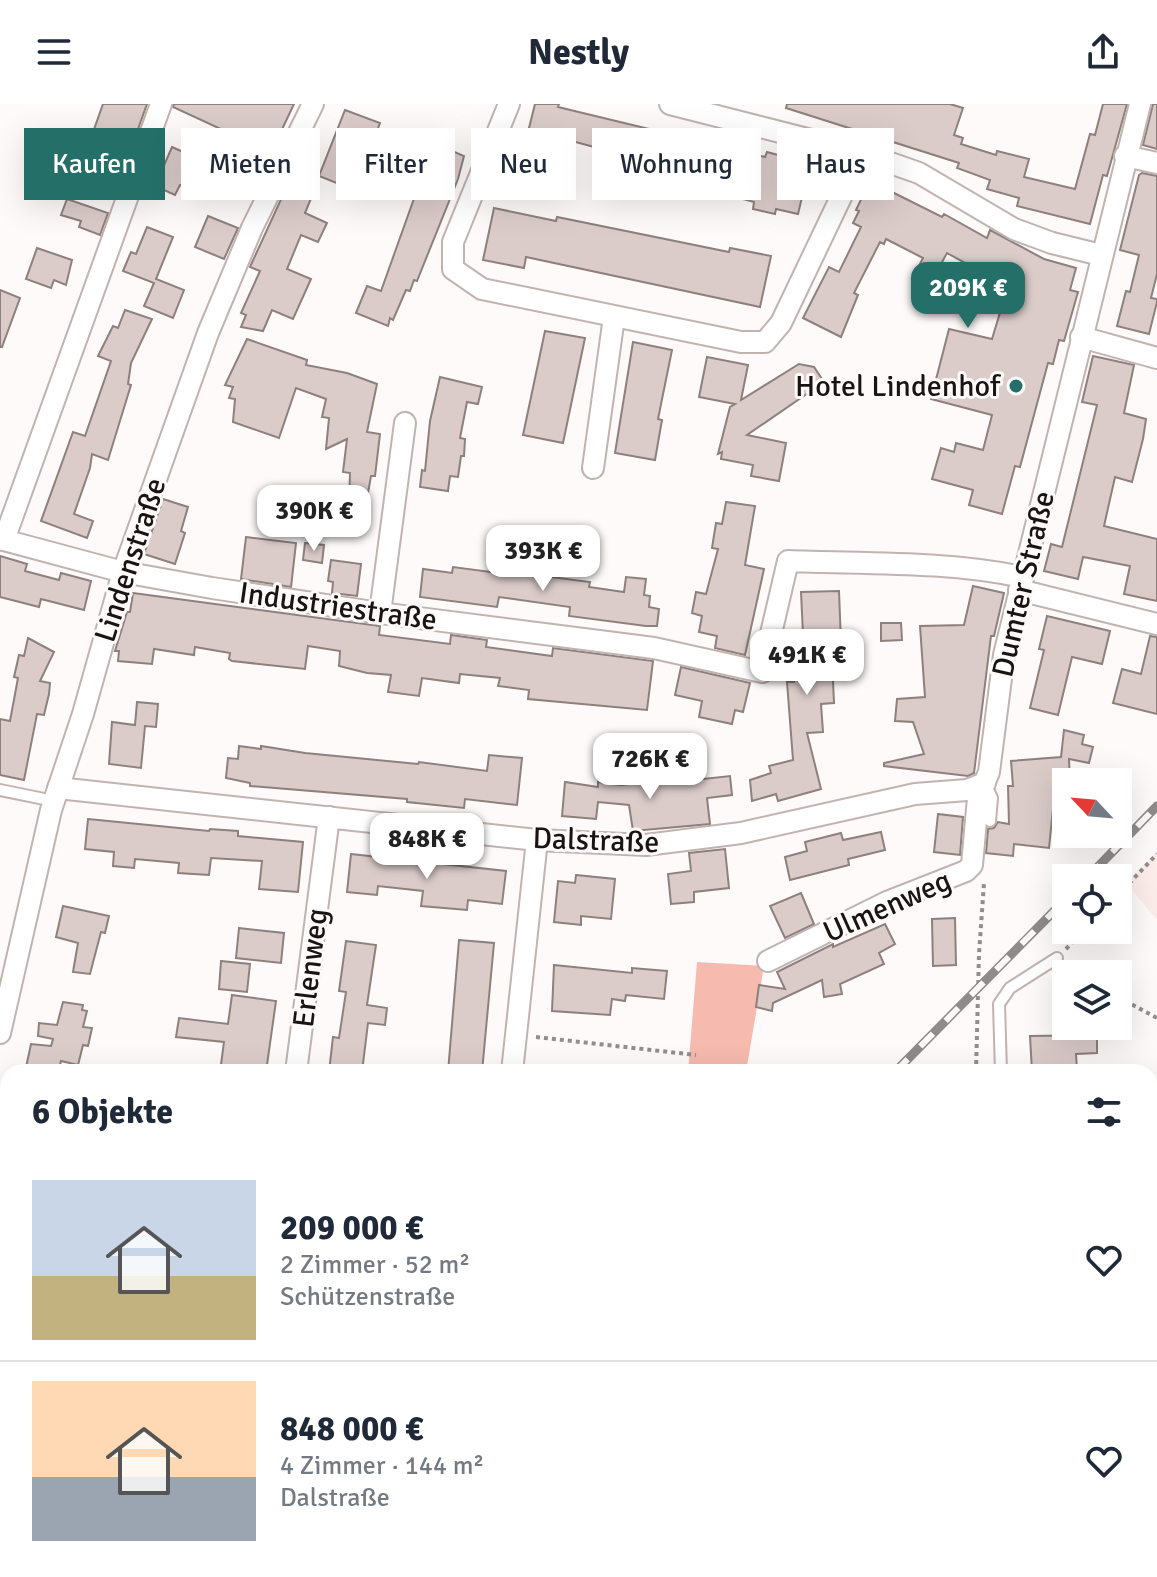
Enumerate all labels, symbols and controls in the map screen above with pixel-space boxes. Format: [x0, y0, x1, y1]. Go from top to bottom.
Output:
icon: menu [32, 30, 76, 74]
text: Nestly [528, 30, 629, 75]
icon: share [1081, 30, 1125, 74]
chip: Kaufen [24, 128, 165, 200]
chip: Mieten [181, 128, 320, 200]
chip: Filter [336, 128, 455, 200]
chip: Neu [471, 128, 576, 200]
chip: Wohnung [592, 128, 761, 200]
chip: Haus [777, 128, 894, 200]
pin: 209K € [903, 262, 1033, 330]
text: 209K € [929, 272, 1007, 304]
place label: Hotel Lindenhof [795, 368, 1002, 405]
marker: Hotel Lindenhof [1007, 377, 1025, 395]
street label: Lindenstraße [87, 473, 174, 647]
pin: 390K € [249, 485, 379, 553]
street label: Dumter Straße [984, 488, 1063, 681]
text: 390K € [275, 495, 353, 527]
pin: 393K € [478, 525, 608, 593]
text: 393K € [504, 535, 582, 567]
street label: Industriestraße [237, 574, 439, 639]
pin: 491K € [742, 629, 872, 697]
text: 491K € [768, 639, 846, 671]
pin: 726K € [585, 733, 715, 801]
text: 726K € [611, 743, 689, 775]
north arrow [1052, 768, 1132, 848]
map controls [1052, 768, 1132, 1040]
pin: 848K € [362, 813, 492, 881]
street label: Dalstraße [532, 820, 660, 861]
text: 848K € [388, 823, 466, 855]
street label: Ulmenweg [818, 862, 957, 951]
button: locate [1052, 864, 1132, 944]
street label: Erlenweg [285, 906, 336, 1030]
button: layers [1052, 960, 1132, 1040]
icon: filters [1082, 1090, 1126, 1134]
text: 6 Objekte [32, 1091, 173, 1133]
text: 209 000 € [280, 1207, 423, 1249]
icon: home [96, 1212, 192, 1308]
icon: heart [1082, 1238, 1126, 1282]
text: 2 Zimmer · 52 m² [280, 1249, 470, 1281]
text: Schützenstraße [280, 1281, 455, 1313]
text: 848 000 € [280, 1408, 423, 1450]
icon: home [96, 1413, 192, 1509]
icon: heart [1082, 1439, 1126, 1483]
text: 4 Zimmer · 144 m² [280, 1450, 484, 1482]
text: Dalstraße [280, 1482, 390, 1514]

